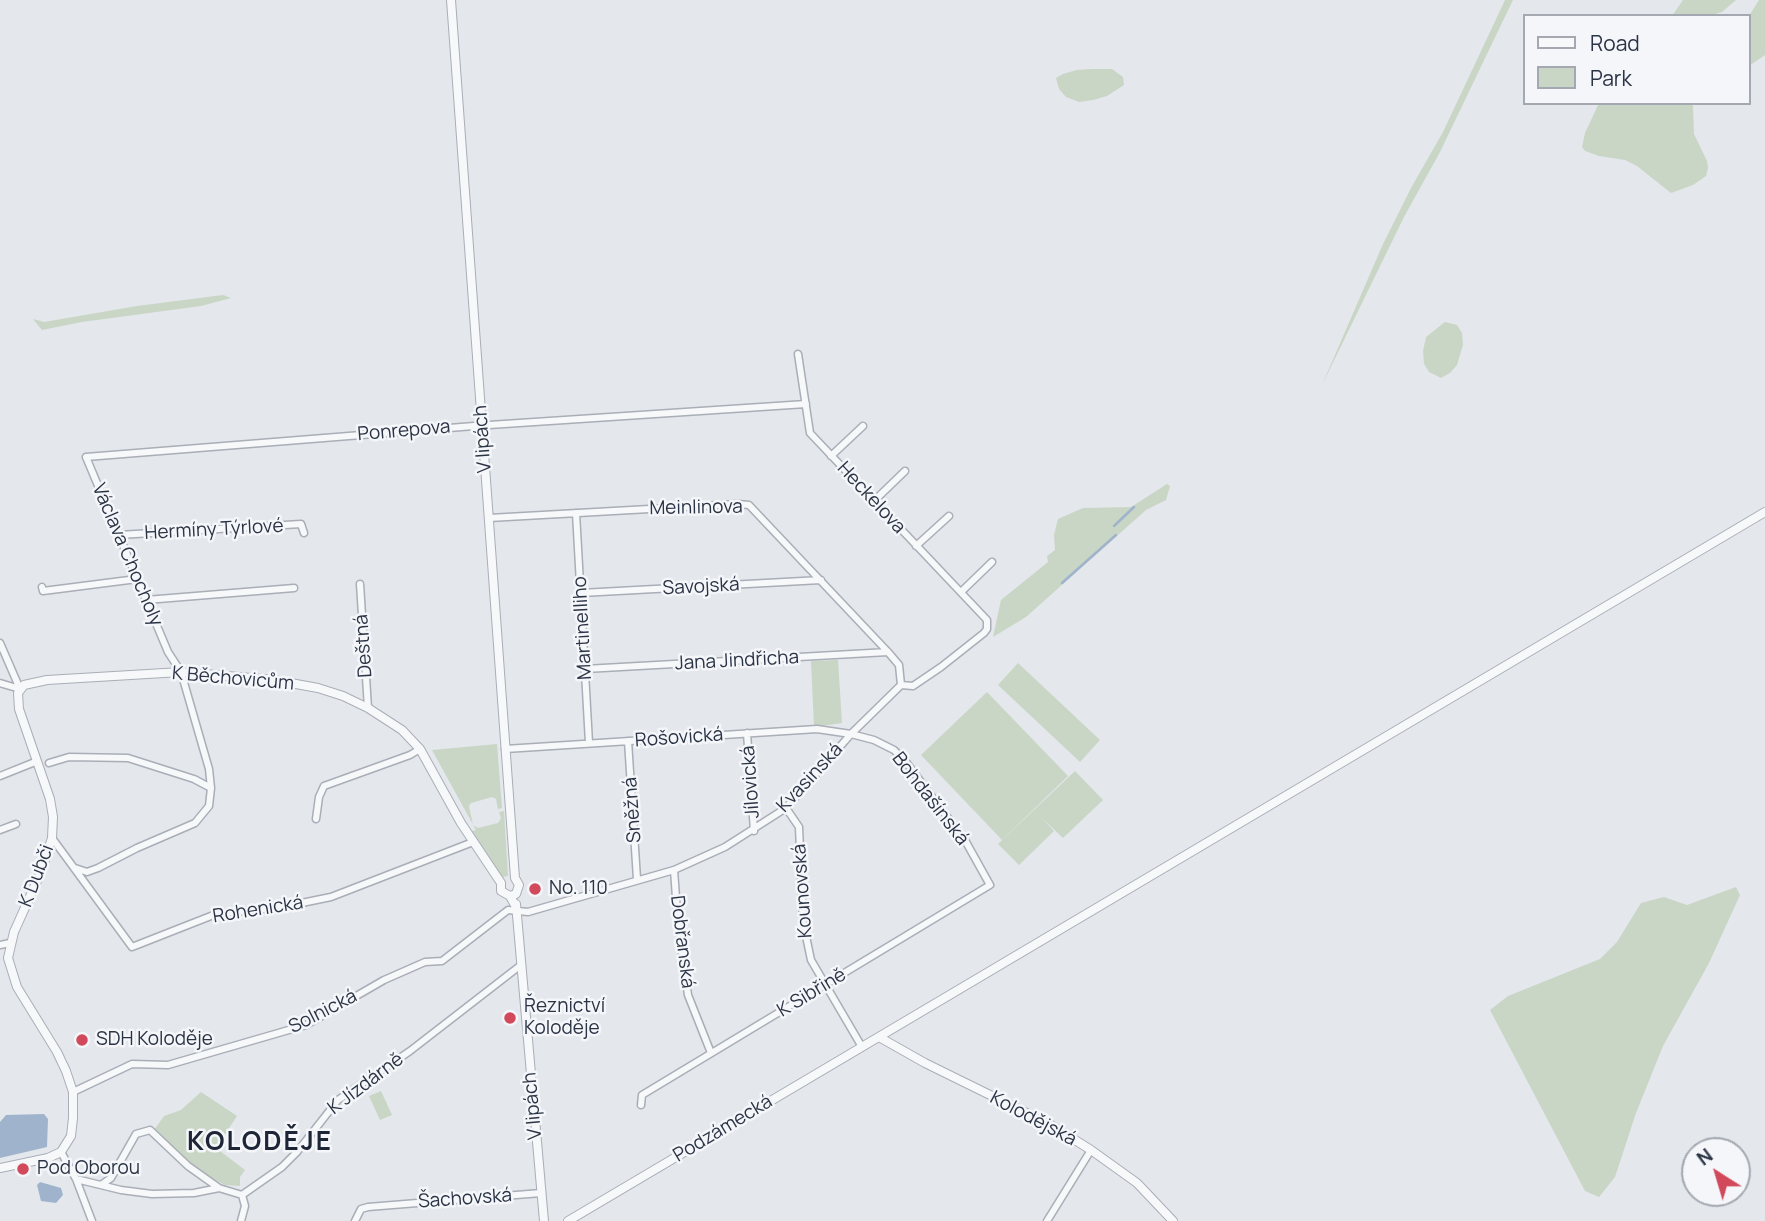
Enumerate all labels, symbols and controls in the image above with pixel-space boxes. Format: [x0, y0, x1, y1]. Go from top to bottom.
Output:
legend [1524, 14, 1751, 105]
text: Road [1590, 29, 1640, 57]
text: Park [1590, 64, 1632, 92]
street label: V lipách [469, 404, 497, 474]
street label: Ponrepova [357, 416, 451, 446]
street label: Heckelova [832, 457, 910, 539]
street label: Václava Chocholy [87, 480, 167, 630]
street label: Meinlinova [649, 496, 743, 520]
street label: Hermíny Týrlové [144, 515, 284, 545]
street label: Savojská [662, 574, 740, 600]
street label: Martinelliho [569, 576, 597, 680]
street label: Deštná [350, 614, 378, 678]
street label: Jana Jindřicha [674, 646, 800, 676]
street label: K Běchovicům [171, 662, 295, 696]
street label: Rošovická [634, 724, 724, 752]
street label: Kvasinská [772, 739, 848, 817]
street label: Jílovická [737, 745, 765, 819]
street label: Bohdašínská [887, 748, 973, 850]
street label: Sněžná [619, 776, 647, 844]
street label: K Dubči [15, 842, 59, 910]
street label: Kounovská [788, 843, 818, 939]
place label: No. 110 [549, 878, 608, 900]
marker: No. 110 [527, 881, 543, 897]
street label: Rohenická [211, 892, 305, 928]
street label: Dobřanská [665, 894, 699, 990]
street label: K Sibřině [773, 964, 851, 1022]
street label: Solnická [285, 985, 361, 1039]
place label: Řeznictví Koloděje [524, 996, 605, 1040]
marker: Řeznictví Koloděje [502, 1010, 518, 1026]
place label: SDH Koloděje [96, 1029, 213, 1051]
marker: SDH Koloděje [74, 1032, 90, 1048]
street label: K Jízdárně [324, 1048, 408, 1120]
street label: V lipách [519, 1071, 547, 1141]
street label: Kolodějská [986, 1087, 1080, 1151]
street label: Podzámecká [669, 1090, 777, 1168]
district label: KOLODĚJE [188, 1127, 332, 1159]
north arrow [1681, 1137, 1751, 1207]
text: N [1691, 1142, 1718, 1171]
place label: Pod Oborou [37, 1158, 140, 1180]
marker: Pod Oborou [15, 1161, 31, 1177]
street label: Šachovská [417, 1184, 513, 1214]

